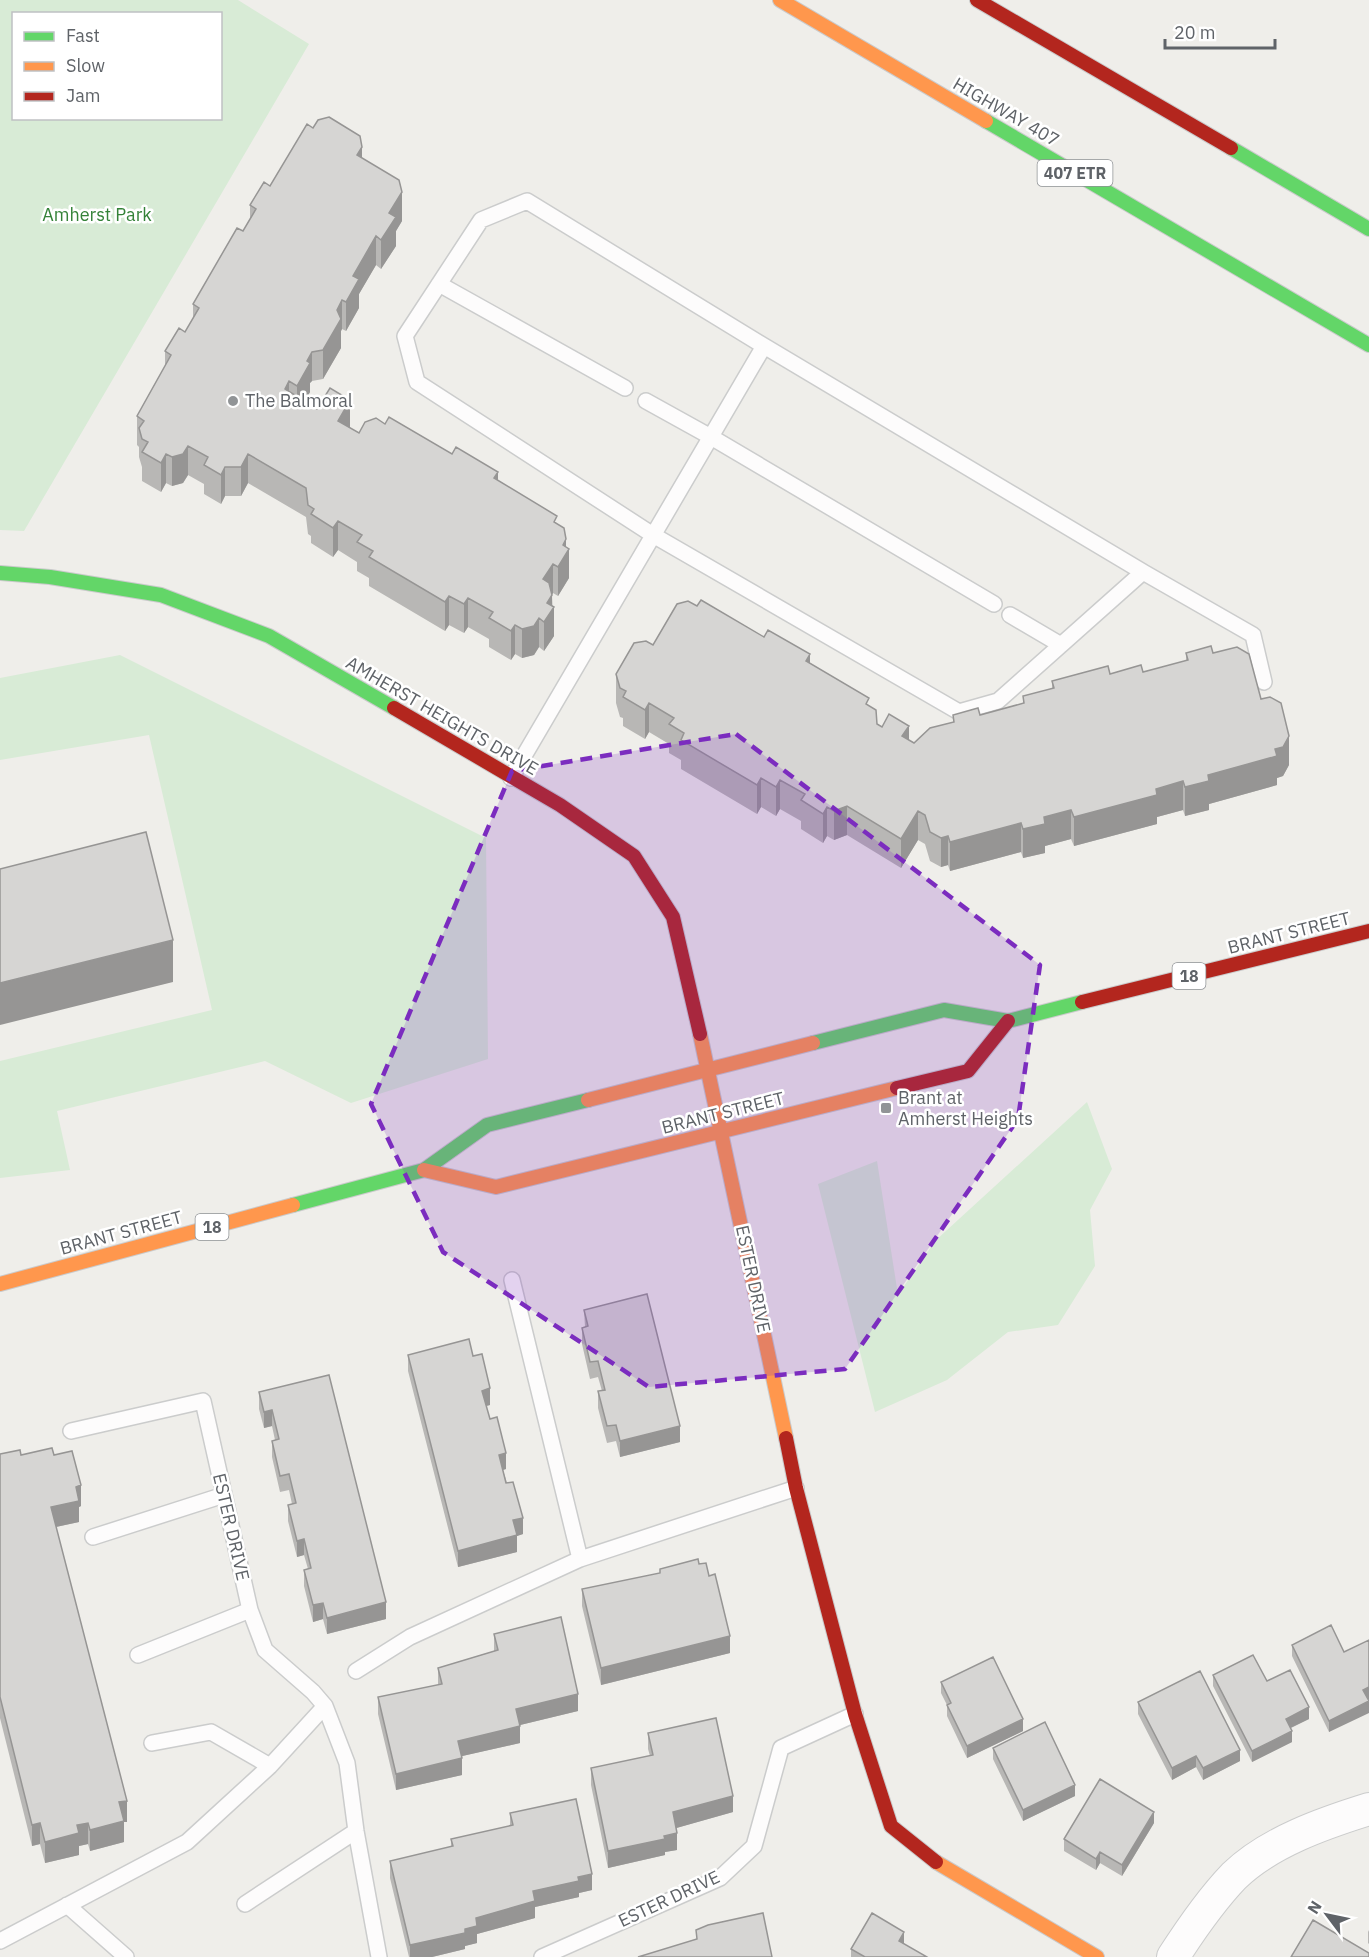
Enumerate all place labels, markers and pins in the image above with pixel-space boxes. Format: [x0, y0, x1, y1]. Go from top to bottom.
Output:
place label: The Balmoral [245, 389, 353, 412]
marker: The Balmoral [226, 394, 240, 408]
place label: Brant at Amherst Heights [898, 1086, 1033, 1130]
marker: Brant at Amherst Heights [879, 1101, 893, 1115]

